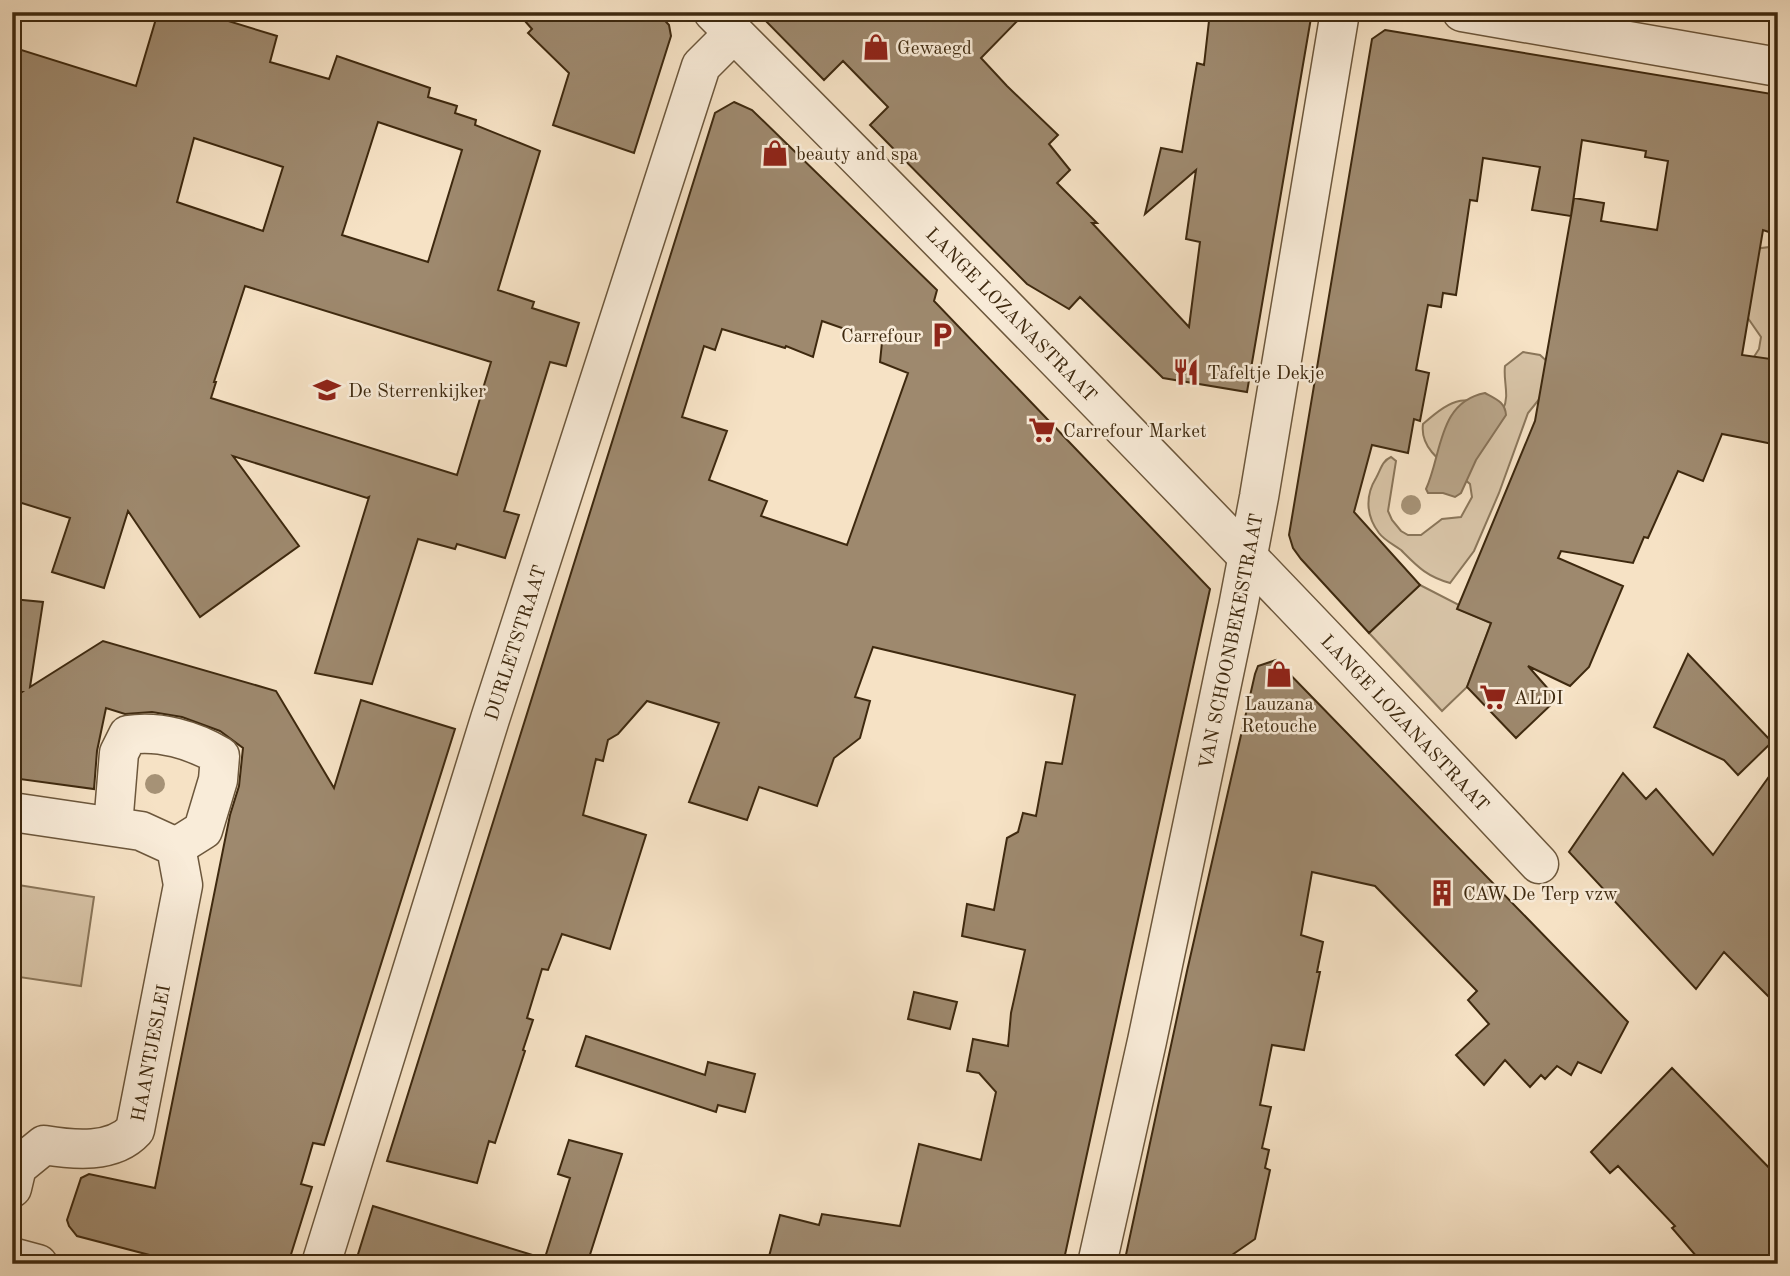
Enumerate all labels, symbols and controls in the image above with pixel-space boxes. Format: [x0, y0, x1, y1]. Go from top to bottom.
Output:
shop icon: Gewaegd [861, 32, 891, 62]
place label: Gewaegd [897, 40, 972, 59]
shop icon: beauty and spa [760, 138, 790, 168]
place label: beauty and spa [796, 146, 919, 165]
street label: LANGE LOZANASTRAAT [921, 225, 1099, 407]
parking icon: Carrefour [927, 320, 957, 350]
place label: Carrefour [841, 328, 921, 347]
restaurant icon: Tafeltje Dekje [1171, 357, 1201, 387]
place label: Tafeltje Dekje [1207, 365, 1324, 384]
school or university icon: De Sterrenkijker [312, 375, 342, 405]
place label: De Sterrenkijker [348, 383, 486, 402]
supermarket icon: Carrefour Market [1027, 415, 1057, 445]
place label: Carrefour Market [1063, 423, 1207, 442]
street label: VAN SCHOONBEKESTRAAT [1197, 512, 1268, 771]
street label: DURLETSTRAAT [483, 563, 551, 723]
street label: LANGE LOZANASTRAAT [1316, 632, 1491, 816]
shop icon: Lauzana Retouche [1264, 659, 1294, 689]
supermarket icon: ALDI [1478, 682, 1508, 712]
place label: ALDI [1514, 690, 1564, 709]
place label: Lauzana Retouche [1241, 696, 1317, 737]
building icon: CAW De Terp vzw [1427, 878, 1457, 908]
place label: CAW De Terp vzw [1463, 886, 1618, 905]
street label: HAANTJESLEI [130, 983, 175, 1124]

